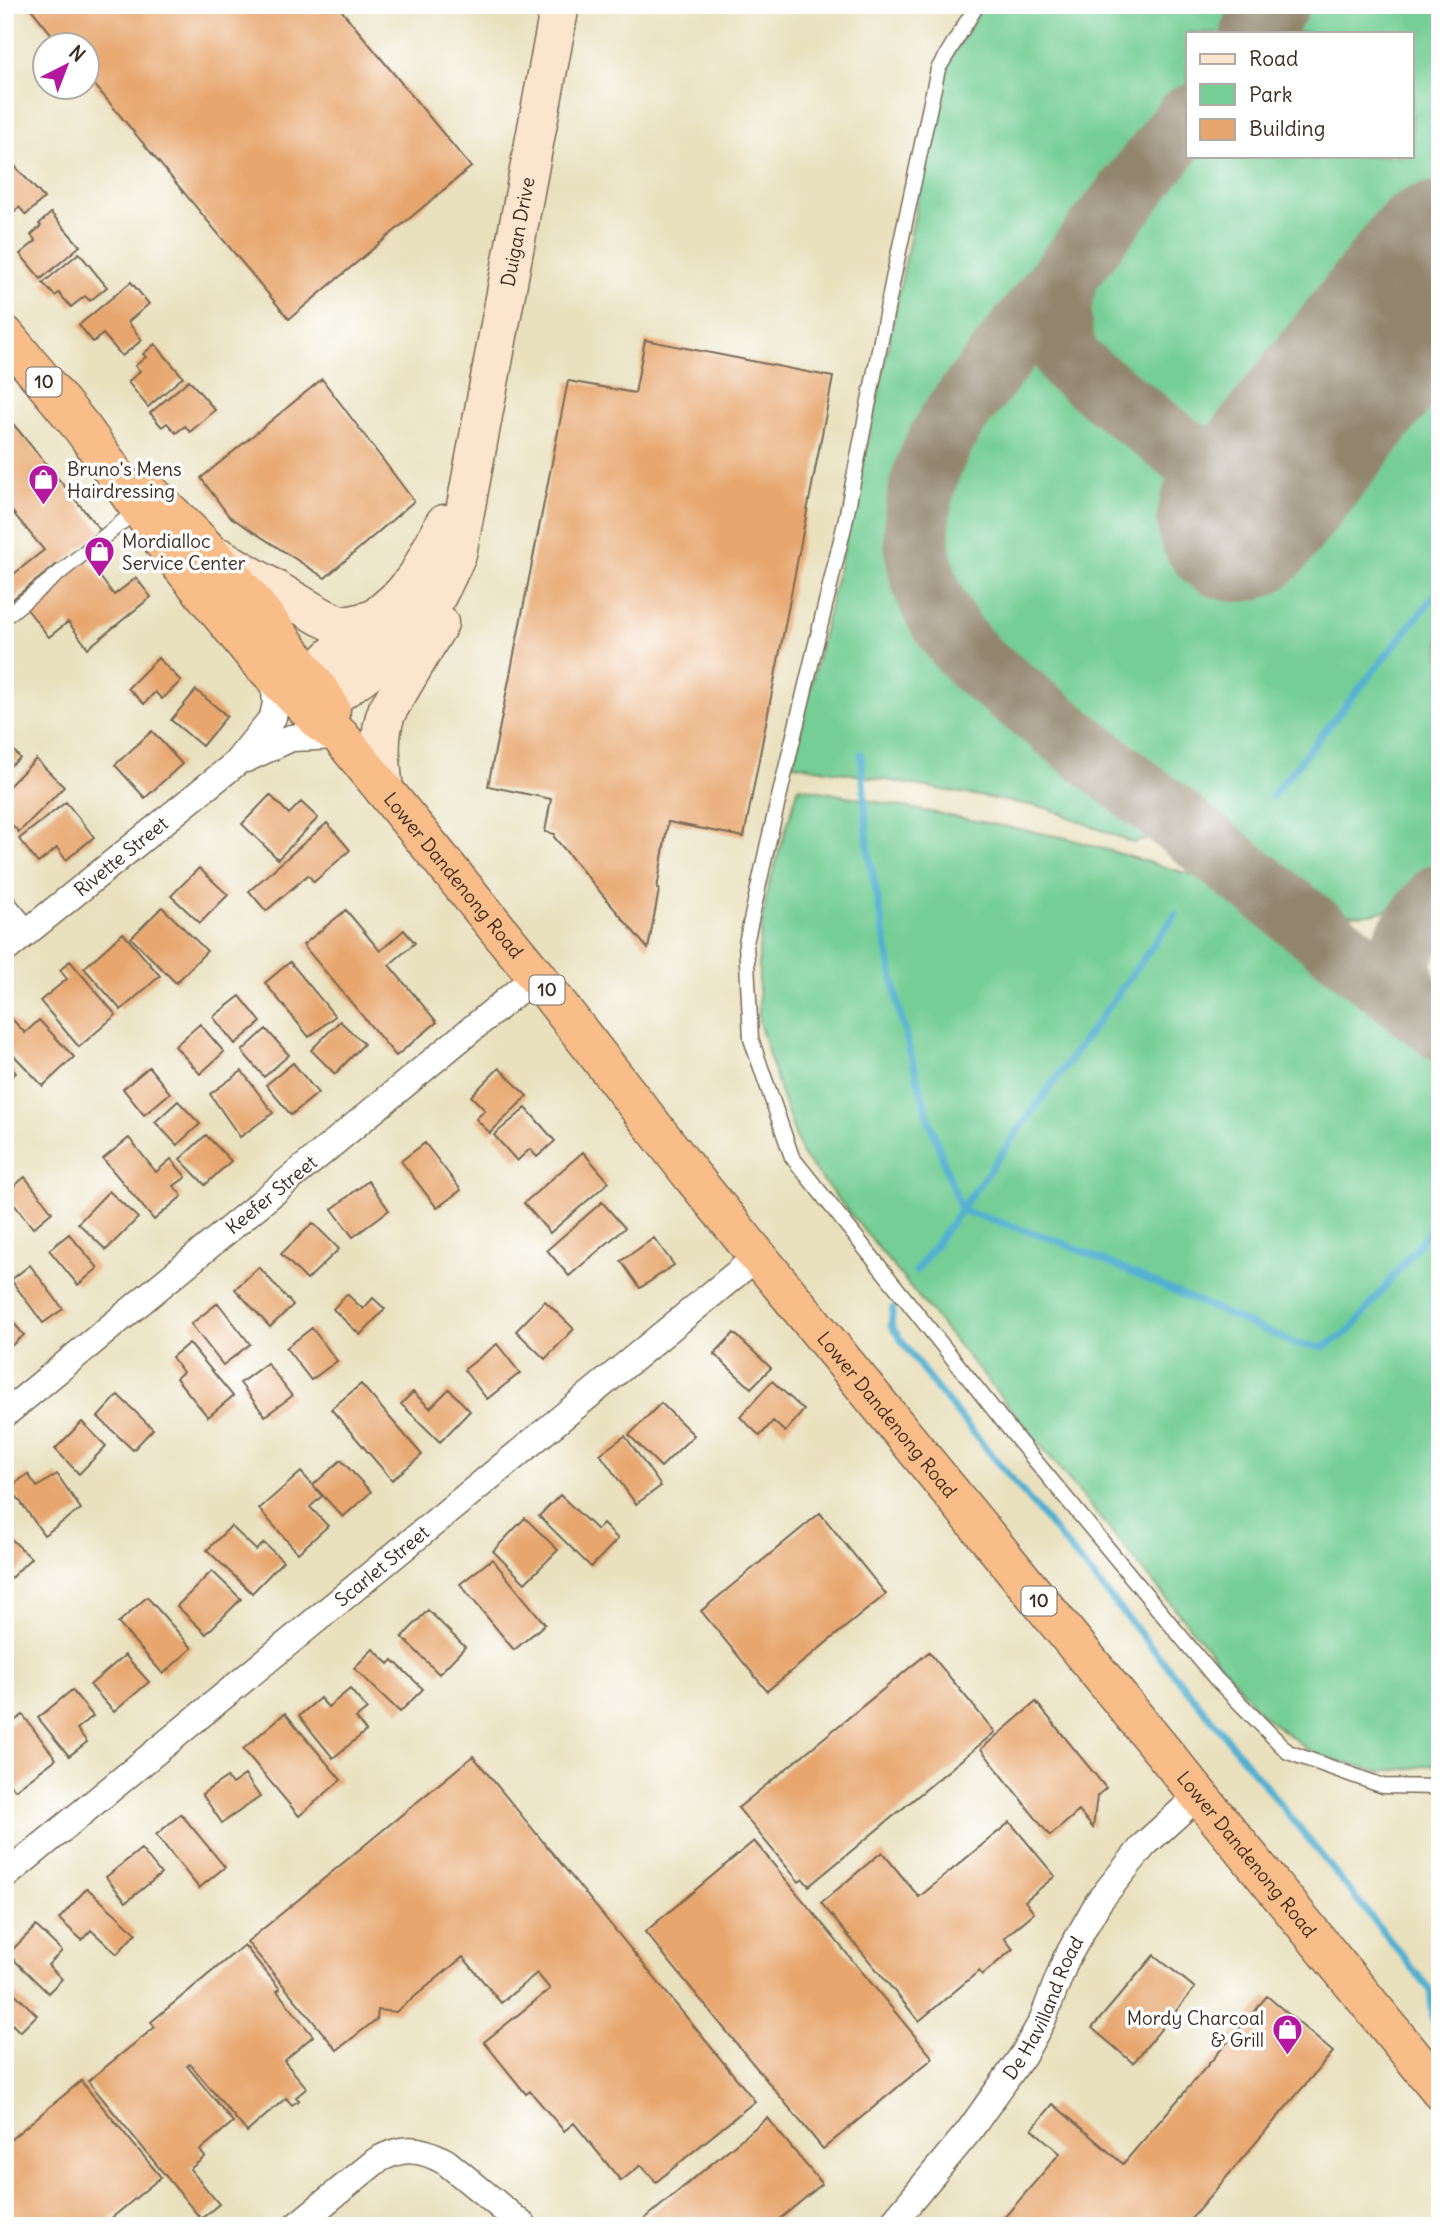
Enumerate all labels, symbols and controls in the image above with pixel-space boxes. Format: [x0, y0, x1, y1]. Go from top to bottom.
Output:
north arrow [32, 32, 102, 102]
legend [1186, 32, 1414, 158]
text: N [64, 40, 90, 67]
text: Road [1249, 45, 1298, 72]
text: Park [1249, 81, 1292, 108]
text: Building [1249, 115, 1325, 142]
street label: Duigan Drive [495, 175, 539, 288]
road number: 10 [26, 368, 61, 396]
place label: Bruno's Mens Hairdressing [67, 457, 182, 503]
shop icon: Bruno's Mens Hairdressing [27, 463, 61, 507]
place label: Mordialloc Service Center [122, 529, 246, 575]
shop icon: Mordialloc Service Center [82, 535, 116, 579]
street label: Lower Dandenong Road [379, 787, 529, 963]
street label: Rivette Street [69, 811, 173, 901]
road number: 10 [530, 975, 564, 1004]
street label: Keefer Street [221, 1150, 322, 1239]
street label: Lower Dandenong Road [812, 1327, 962, 1502]
street label: Scarlet Street [330, 1520, 434, 1612]
road number: 10 [1021, 1586, 1056, 1616]
street label: Lower Dandenong Road [1172, 1766, 1322, 1942]
street label: De Havilland Road [997, 1932, 1088, 2084]
place label: Mordy Charcoal & Grill [1127, 2006, 1264, 2052]
shop icon: Mordy Charcoal & Grill [1270, 2012, 1304, 2056]

